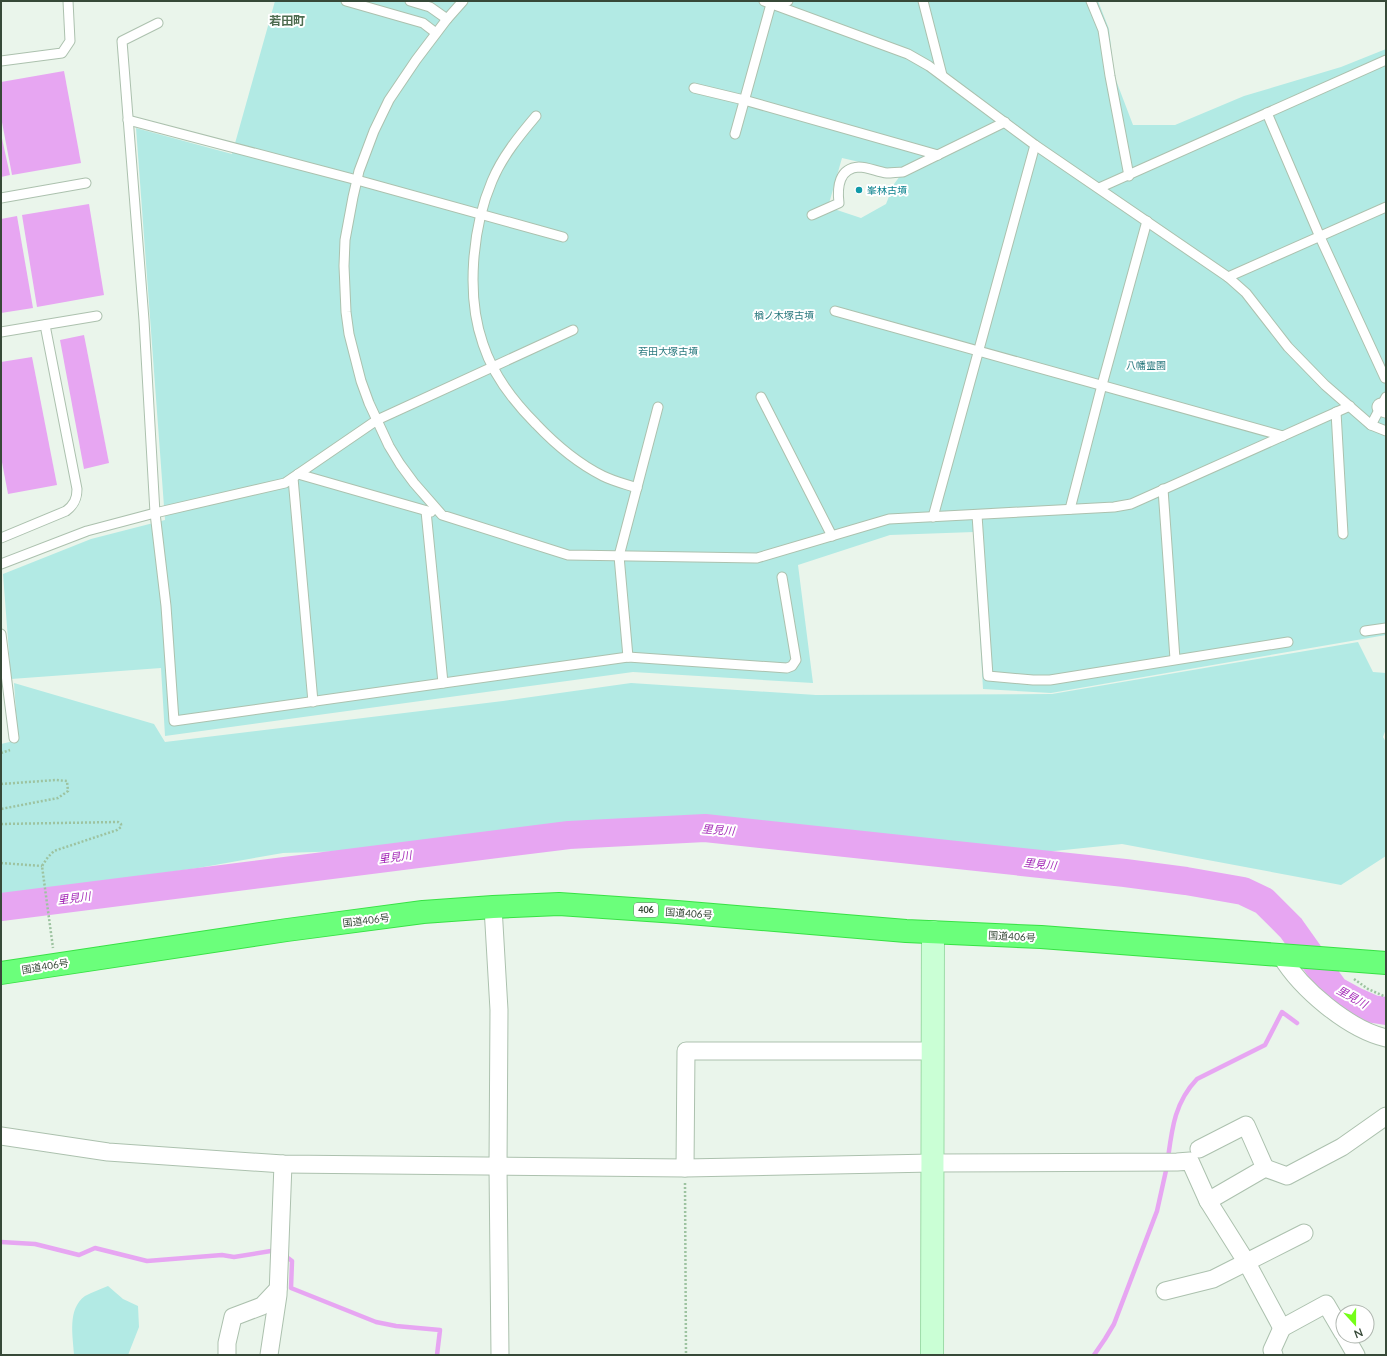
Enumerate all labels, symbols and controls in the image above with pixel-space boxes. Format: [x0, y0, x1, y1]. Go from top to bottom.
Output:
district label: 若田町 [269, 13, 305, 28]
place label: 峯林古墳 [867, 184, 907, 196]
marker: 峯林古墳 [854, 185, 864, 195]
park label: 楢ノ木塚古墳 [754, 309, 814, 321]
park label: 若田大塚古墳 [638, 345, 698, 357]
park label: 八幡霊園 [1126, 359, 1166, 371]
water label: 里見川 [701, 822, 736, 837]
water label: 里見川 [378, 848, 413, 865]
water label: 里見川 [1023, 855, 1058, 872]
water label: 里見川 [57, 889, 92, 906]
road number: 406 [634, 903, 658, 917]
street label: 国道406号 [665, 905, 713, 921]
street label: 国道406号 [342, 911, 390, 929]
street label: 国道406号 [988, 929, 1036, 943]
street label: 国道406号 [21, 956, 69, 976]
water label: 里見川 [1335, 983, 1371, 1011]
north arrow [1335, 1304, 1375, 1344]
text: N [1352, 1326, 1365, 1341]

